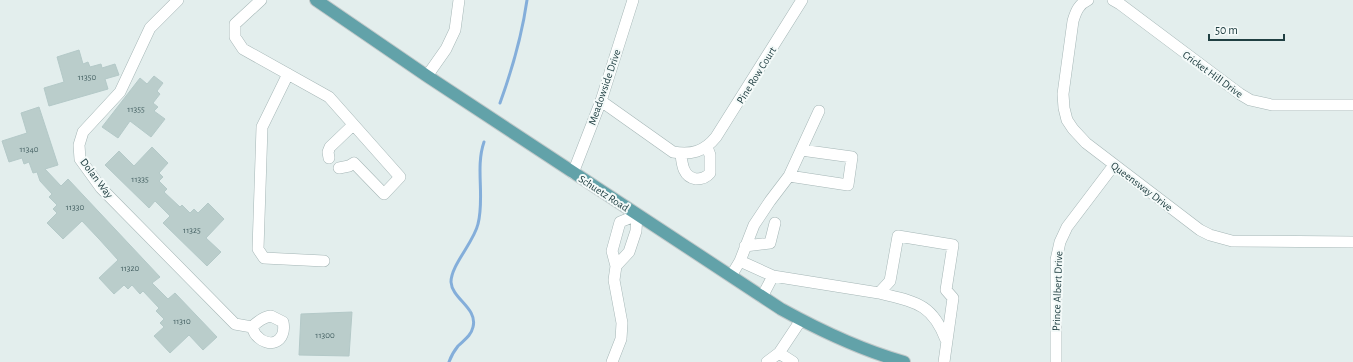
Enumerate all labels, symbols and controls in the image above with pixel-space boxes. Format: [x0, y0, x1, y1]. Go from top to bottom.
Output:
scale bar [1209, 16, 1284, 42]
text: 50 m [1215, 24, 1238, 36]
street label: Pine Row Court [735, 45, 778, 106]
street label: Meadowside Drive [586, 48, 623, 126]
street label: Cricket Hill Drive [1181, 49, 1245, 100]
house number: 11350 [78, 73, 96, 82]
house number: 11355 [127, 105, 145, 114]
house number: 11340 [20, 145, 39, 154]
street label: Dolan Way [78, 156, 115, 200]
street label: Queensway Drive [1109, 160, 1175, 213]
street label: Schuetz Road [577, 173, 631, 214]
house number: 11335 [131, 175, 149, 184]
house number: 11330 [66, 203, 84, 212]
house number: 11325 [183, 226, 201, 235]
street label: Prince Albert Drive [1051, 251, 1064, 331]
house number: 11320 [121, 264, 140, 273]
house number: 11310 [173, 317, 191, 326]
house number: 11300 [315, 331, 335, 340]

